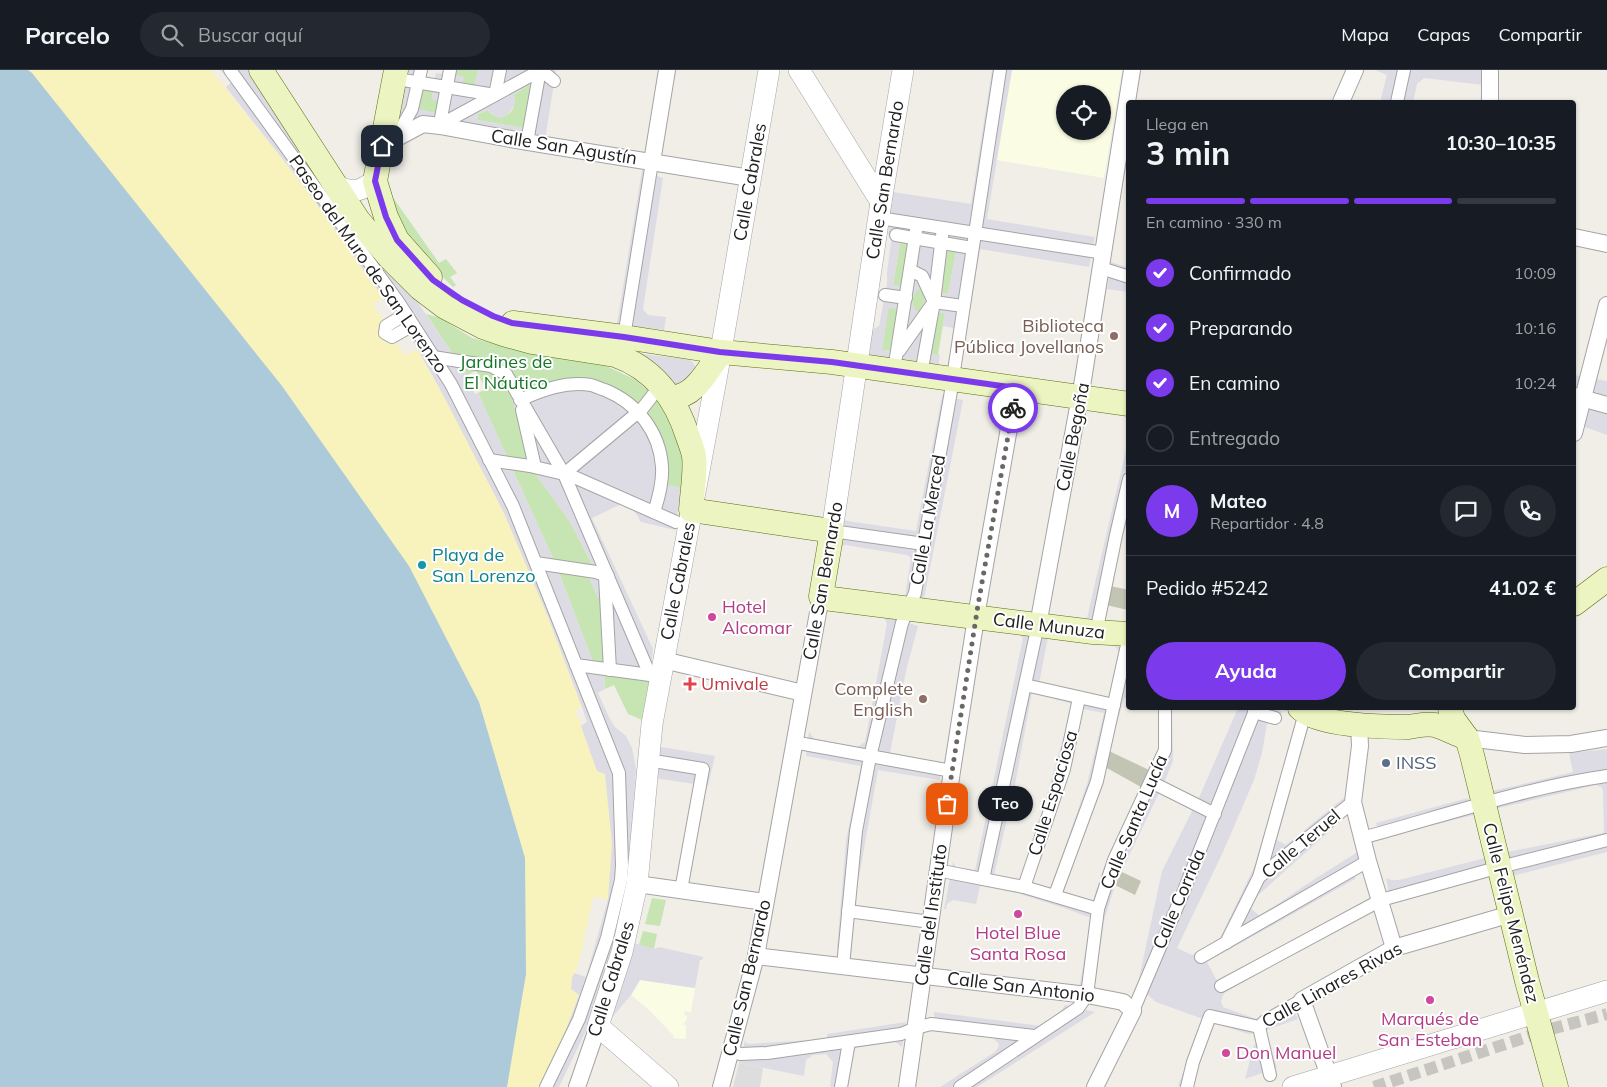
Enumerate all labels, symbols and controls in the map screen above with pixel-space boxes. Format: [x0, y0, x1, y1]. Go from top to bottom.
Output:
search box [140, 12, 490, 57]
text: Parcelo [25, 20, 110, 50]
icon: search [158, 21, 186, 49]
text: Buscar aquí [198, 23, 302, 47]
text: Mapa [1341, 23, 1389, 46]
text: Capas [1417, 23, 1471, 46]
text: Compartir [1499, 23, 1582, 46]
map controls [1056, 85, 1111, 140]
button: locate [1056, 85, 1111, 140]
street label: Calle San Bernardo [861, 99, 908, 261]
text: Llega en [1146, 114, 1209, 134]
street label: Calle Cabrales [728, 121, 771, 243]
street label: Calle San Agustín [489, 124, 639, 169]
pin [361, 125, 403, 167]
text: 10:30–10:35 [1446, 131, 1556, 155]
icon: home [368, 132, 396, 160]
text: 3 min [1146, 133, 1230, 173]
street label: Paseo del Muro de San Lorenzo [284, 150, 453, 377]
text: En camino · 330 m [1146, 212, 1282, 232]
icon: check [1146, 259, 1174, 287]
text: Confirmado [1189, 261, 1291, 285]
text: 10:09 [1514, 263, 1556, 283]
place label: Biblioteca Pública Jovellanos [954, 314, 1104, 358]
icon: check [1146, 314, 1174, 342]
text: Preparando [1189, 316, 1293, 340]
text: 10:16 [1514, 318, 1556, 338]
marker: Biblioteca Pública Jovellanos [1108, 330, 1120, 342]
park label: Jardines de El Náutico [460, 350, 552, 394]
icon: check [1146, 369, 1174, 397]
text: En camino [1189, 371, 1280, 395]
text: 10:24 [1514, 373, 1556, 393]
street label: Calle Begoña [1051, 381, 1094, 493]
courier [988, 383, 1038, 433]
icon: bike [999, 394, 1027, 422]
text: Entregado [1189, 426, 1280, 450]
street label: Calle La Merced [905, 453, 950, 587]
button: chat [1440, 485, 1492, 537]
button: phone [1504, 485, 1556, 537]
text: Mateo [1210, 489, 1267, 513]
text: M [1164, 499, 1180, 523]
street label: Calle San Bernardo [797, 500, 848, 662]
text: Repartidor · 4.8 [1210, 513, 1324, 533]
street label: Calle Cabrales [655, 520, 700, 642]
place label: Playa de San Lorenzo [432, 543, 535, 587]
marker: Playa de San Lorenzo [416, 559, 428, 571]
text: Pedido #5242 [1146, 576, 1268, 600]
text: 41.02 € [1489, 576, 1556, 600]
place label: Hotel Alcomar [722, 595, 792, 639]
street label: Calle Munuza [992, 607, 1106, 644]
marker: Hotel Alcomar [706, 611, 718, 623]
button: Ayuda [1146, 642, 1346, 700]
button: Compartir [1356, 642, 1556, 700]
place label: Umivale [701, 672, 768, 695]
marker: Umivale [683, 677, 697, 691]
place label: Complete English [834, 677, 913, 721]
marker: Complete English [917, 693, 929, 705]
street label: Calle Espaciosa [1023, 727, 1083, 858]
street label: Calle Santa Lucía [1095, 751, 1172, 893]
place label: INSS [1396, 751, 1437, 774]
marker: INSS [1380, 757, 1392, 769]
pin [926, 783, 968, 825]
callout: Teo [977, 786, 1032, 822]
icon: bag [933, 790, 961, 818]
text: Teo [992, 793, 1019, 813]
street label: Calle Teruel [1256, 804, 1345, 883]
street label: Calle Felipe Menéndez [1478, 820, 1545, 1006]
street label: Calle del Instituto [909, 842, 952, 987]
street label: Calle Corrida [1147, 845, 1210, 952]
street label: Calle San Bernardo [717, 897, 776, 1059]
marker: Hotel Blue Santa Rosa [1012, 908, 1024, 920]
street label: Calle Cabrales [582, 918, 639, 1039]
place label: Hotel Blue Santa Rosa [970, 921, 1066, 965]
street label: Calle Linares Rivas [1258, 936, 1406, 1033]
street label: Calle San Antonio [946, 966, 1096, 1007]
marker: Marqués de San Esteban [1424, 994, 1436, 1006]
place label: Marqués de San Esteban [1378, 1007, 1482, 1051]
place label: Don Manuel [1236, 1041, 1336, 1064]
marker: Don Manuel [1220, 1047, 1232, 1059]

